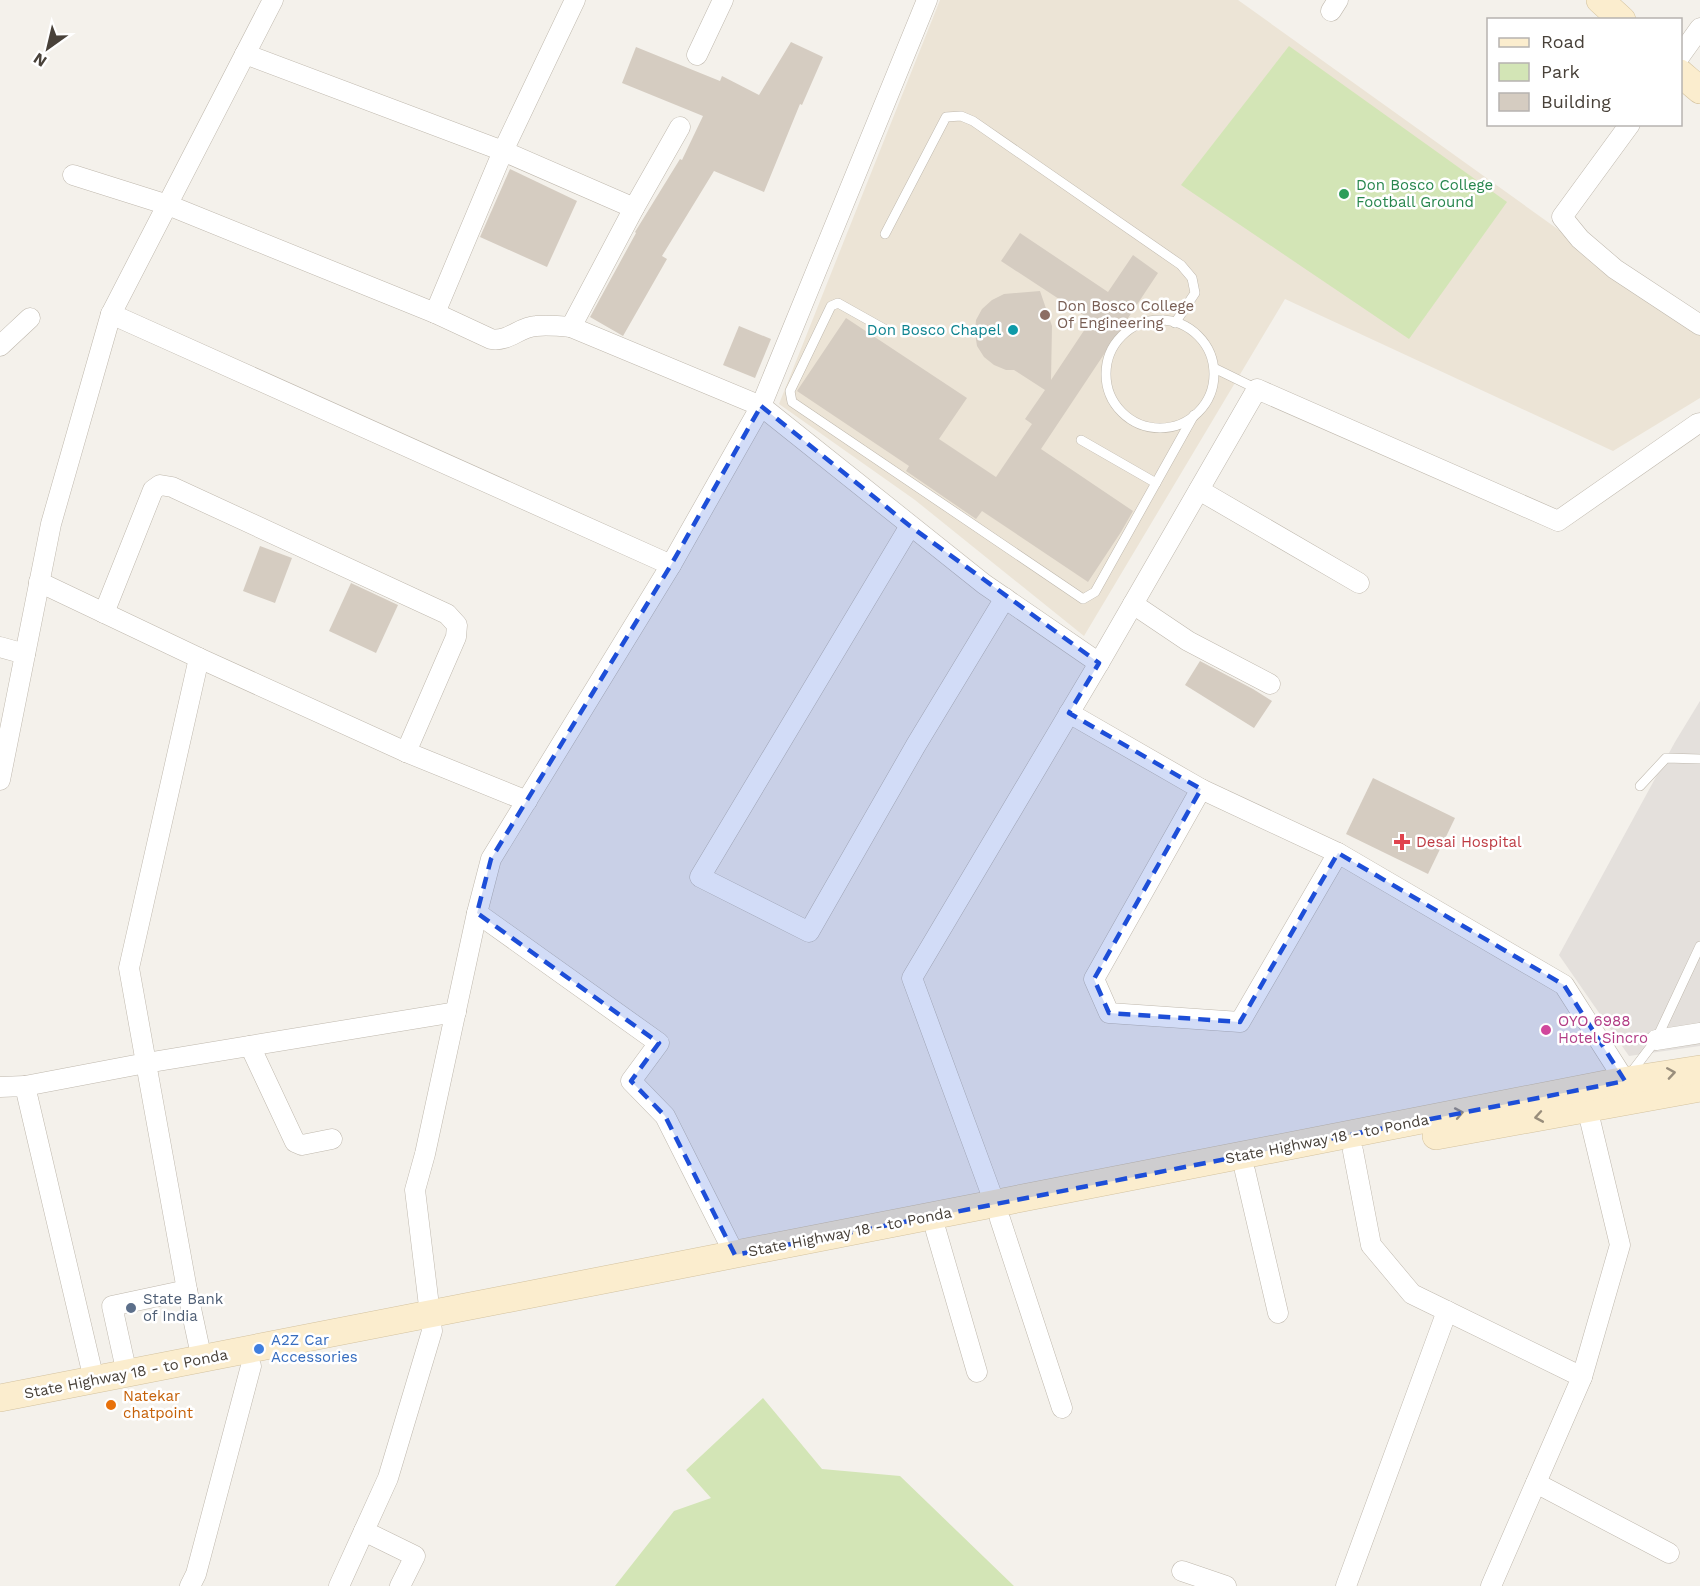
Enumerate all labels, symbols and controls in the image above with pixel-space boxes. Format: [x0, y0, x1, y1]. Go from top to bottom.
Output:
north arrow [18, 18, 78, 78]
legend [1487, 18, 1682, 126]
text: Road [1541, 31, 1585, 52]
text: N [30, 49, 50, 71]
text: Park [1541, 61, 1580, 82]
text: Building [1541, 91, 1611, 112]
place label: Don Bosco College Football Ground [1356, 176, 1493, 211]
marker: Don Bosco College Football Ground [1337, 187, 1351, 201]
place label: Don Bosco College Of Engineering [1057, 297, 1194, 332]
marker: Don Bosco College Of Engineering [1038, 308, 1052, 322]
place label: Don Bosco Chapel [867, 321, 1001, 339]
marker: Don Bosco Chapel [1006, 323, 1020, 337]
marker: Desai Hospital [1393, 833, 1411, 851]
place label: Desai Hospital [1416, 833, 1522, 851]
place label: OYO 6988 Hotel Sincro [1558, 1012, 1648, 1047]
marker: OYO 6988 Hotel Sincro [1539, 1023, 1553, 1037]
one-way arrow [1666, 1068, 1676, 1080]
one-way arrow [1453, 1107, 1463, 1120]
street label: State Highway 18 - to Ponda [1224, 1110, 1431, 1168]
one-way arrow [1534, 1110, 1544, 1123]
street label: State Highway 18 - to Ponda [747, 1203, 954, 1261]
place label: State Bank of India [143, 1290, 224, 1325]
marker: State Bank of India [124, 1301, 138, 1315]
place label: A2Z Car Accessories [271, 1331, 358, 1366]
marker: A2Z Car Accessories [252, 1342, 266, 1356]
street label: State Highway 18 - to Ponda [23, 1345, 230, 1403]
place label: Natekar chatpoint [123, 1387, 194, 1422]
marker: Natekar chatpoint [104, 1398, 118, 1412]

